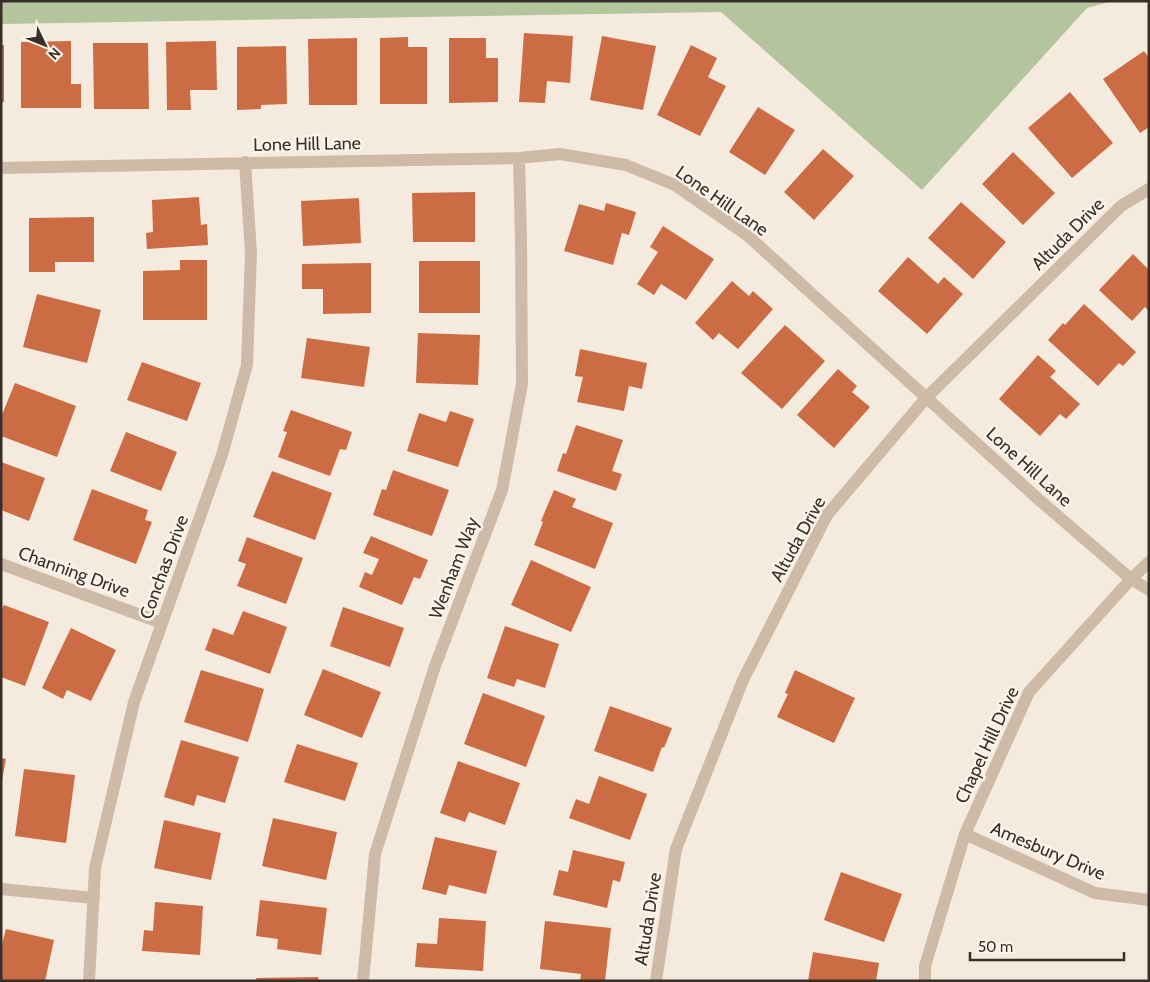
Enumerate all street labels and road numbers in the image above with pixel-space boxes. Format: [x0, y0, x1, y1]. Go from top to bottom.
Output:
street label: Lone Hill Lane [253, 132, 361, 156]
street label: Lone Hill Lane [671, 161, 773, 241]
street label: Altuda Drive [1027, 193, 1109, 275]
street label: Lone Hill Lane [982, 423, 1076, 511]
street label: Altuda Drive [766, 493, 830, 585]
street label: Conchas Drive [135, 512, 193, 622]
street label: Wenham Way [424, 514, 484, 622]
street label: Channing Drive [15, 542, 133, 602]
street label: Chapel Hill Drive [950, 683, 1024, 807]
street label: Amesbury Drive [987, 817, 1109, 885]
street label: Altuda Drive [630, 871, 666, 967]

